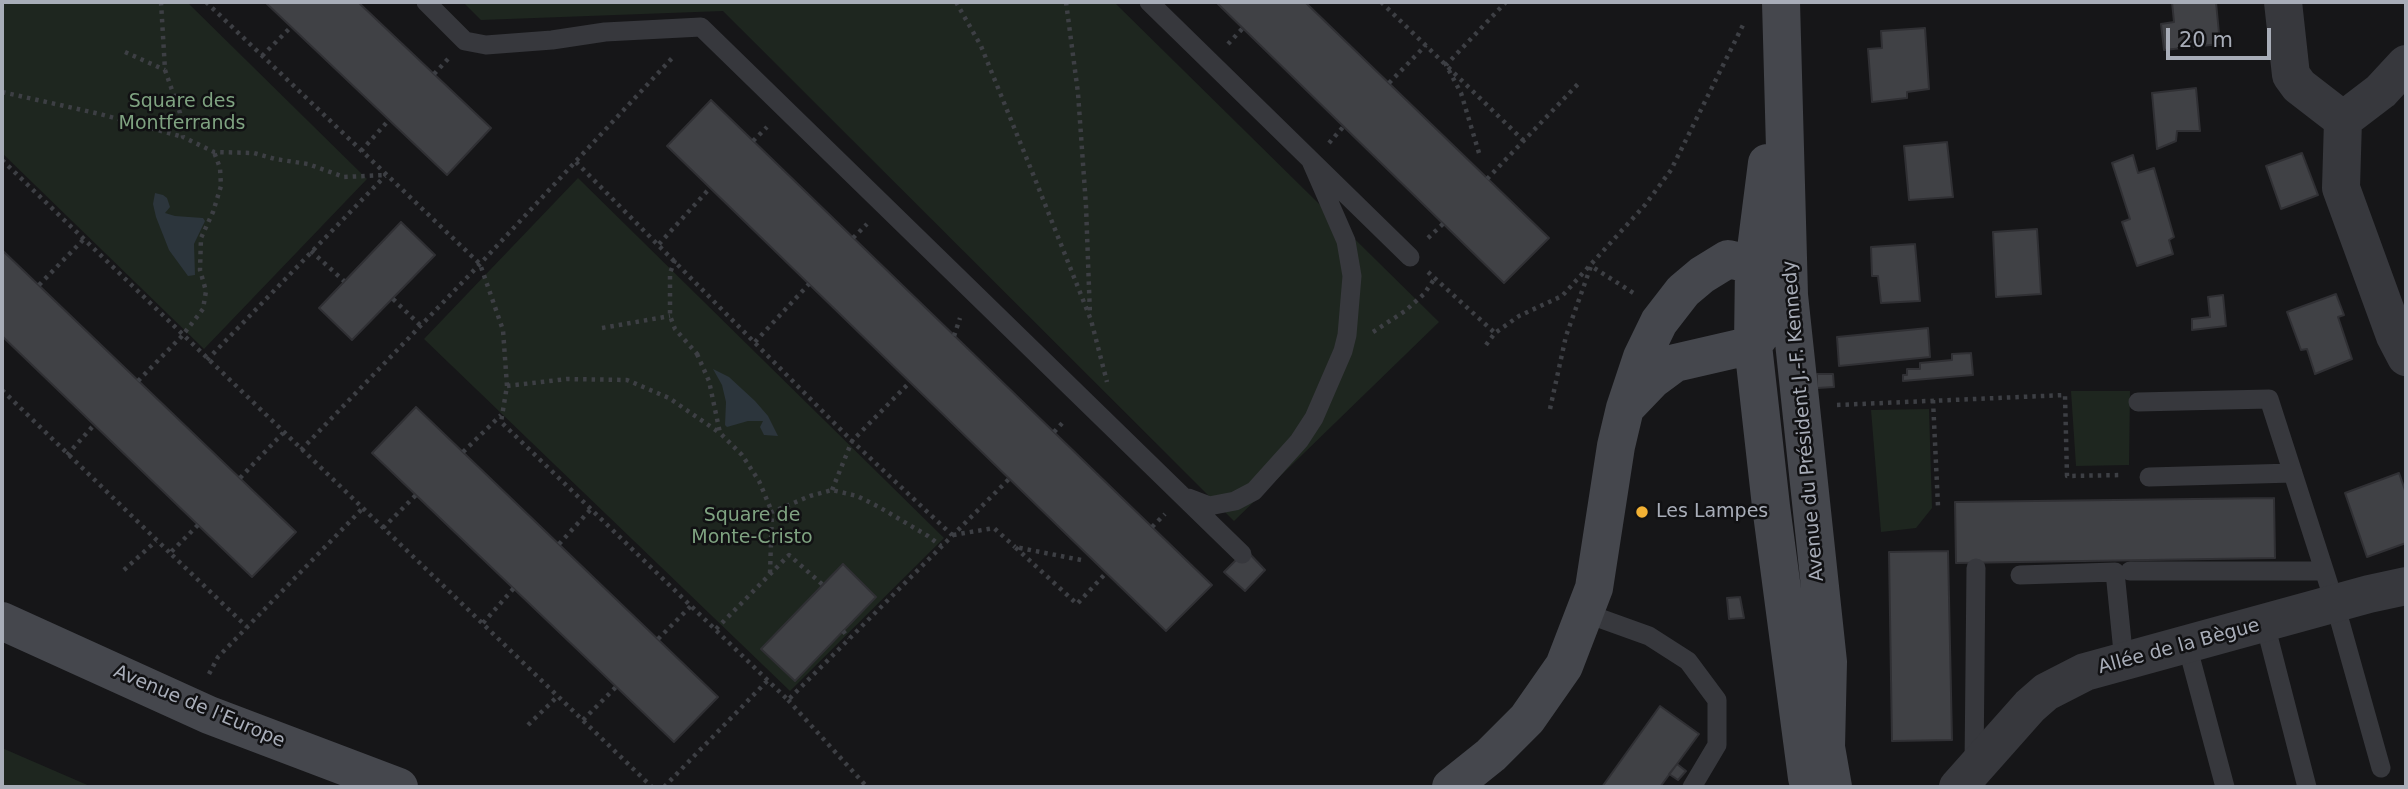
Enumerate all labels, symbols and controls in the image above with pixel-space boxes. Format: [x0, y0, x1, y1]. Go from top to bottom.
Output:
scale bar [2170, 14, 2275, 58]
text: 20 m [2179, 28, 2233, 52]
park label: Square des Montferrands [119, 91, 245, 135]
street label: Avenue du Président J.-F. Kennedy [1779, 260, 1829, 582]
place label: Les Lampes [1656, 501, 1768, 523]
marker: Les Lampes [1634, 504, 1650, 520]
park label: Square de Monte-Cristo [691, 505, 813, 549]
street label: Allée de la Bègue [2096, 614, 2262, 680]
street label: Avenue de l'Europe [110, 661, 288, 753]

